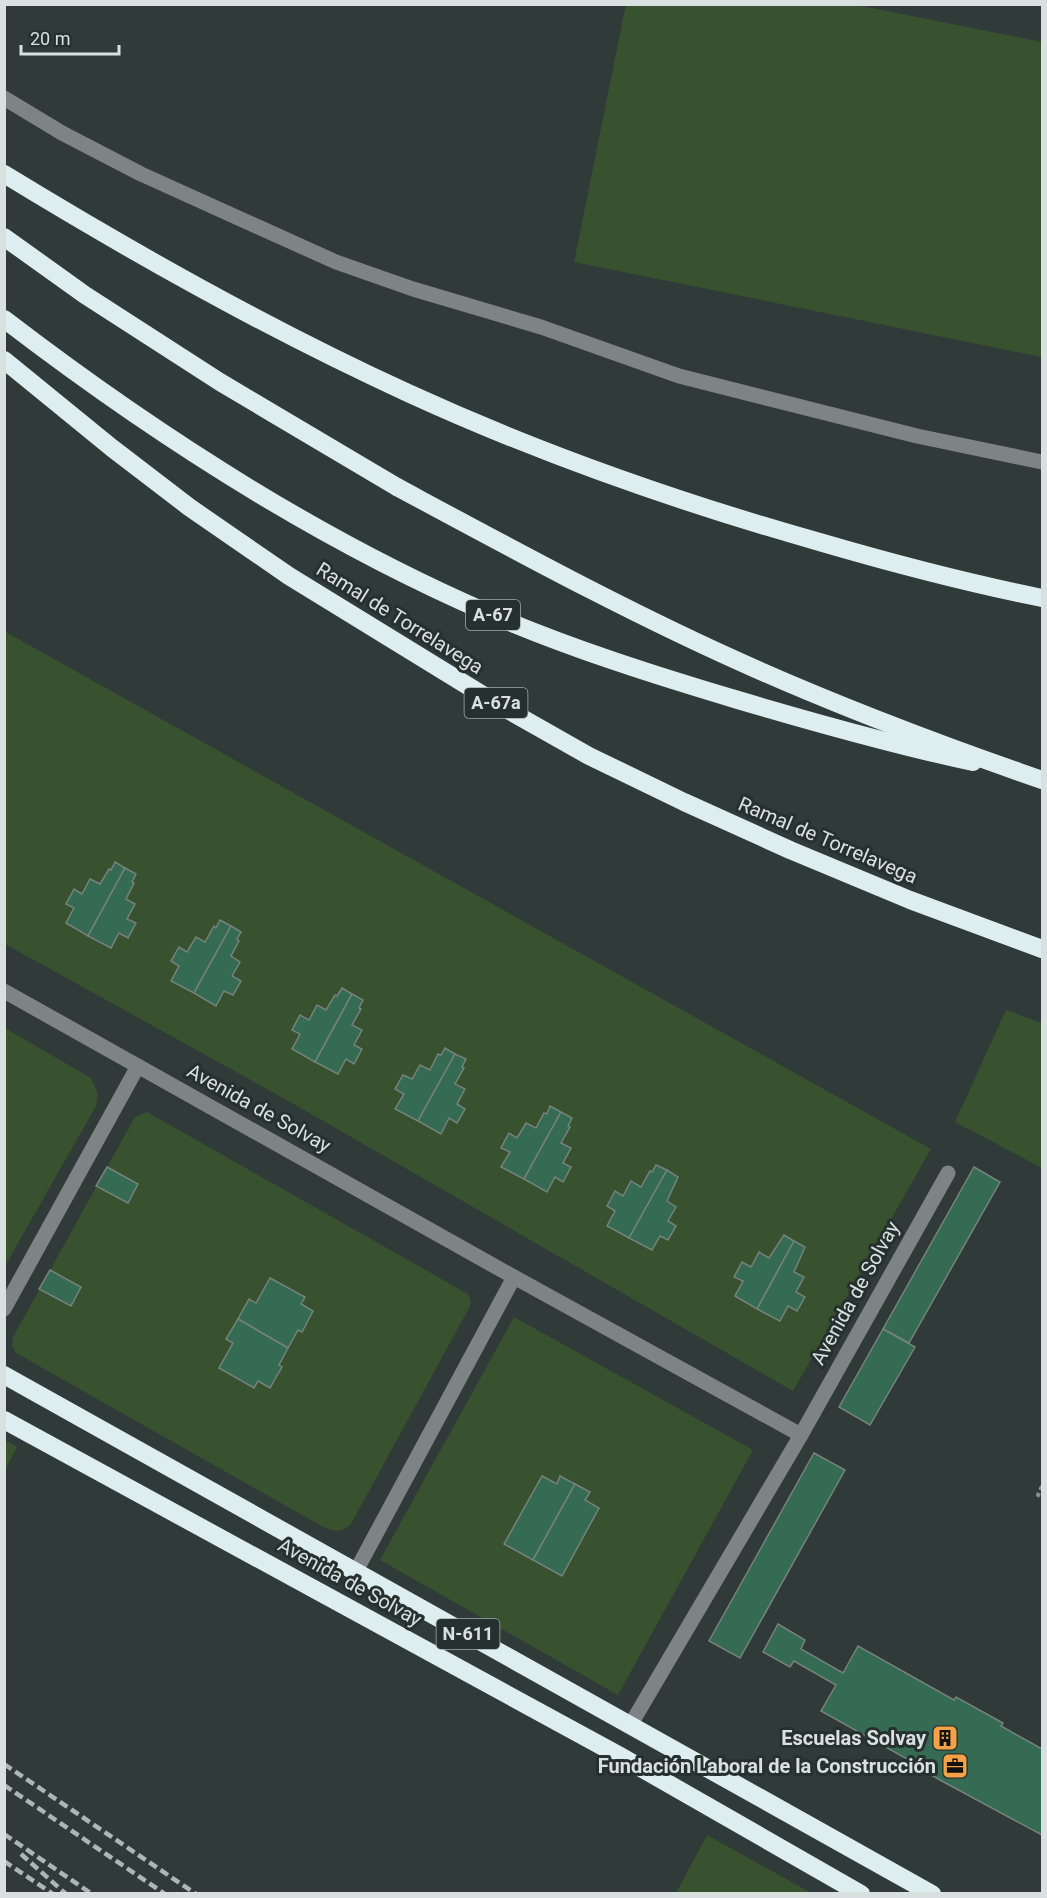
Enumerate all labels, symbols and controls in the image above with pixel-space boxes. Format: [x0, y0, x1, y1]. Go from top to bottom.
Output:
scale bar [21, 18, 118, 56]
text: 20 m [30, 28, 70, 49]
street label: Ramal de Torrelavega [312, 557, 488, 679]
road number: A-67 [466, 600, 520, 630]
road number: A-67a [464, 688, 528, 718]
street label: Ramal de Torrelavega [735, 791, 921, 889]
street label: Avenida de Solvay [183, 1059, 335, 1158]
street label: Avenida de Solvay [806, 1217, 905, 1369]
street label: Avenida de Solvay [274, 1533, 426, 1632]
road number: N-611 [436, 1619, 500, 1649]
building icon: Escuelas Solvay [930, 1723, 960, 1753]
place label: Escuelas Solvay [781, 1726, 927, 1750]
office icon: Fundación Laboral de la Construcción [940, 1751, 970, 1781]
place label: Fundación Laboral de la Construcción [598, 1754, 936, 1778]

